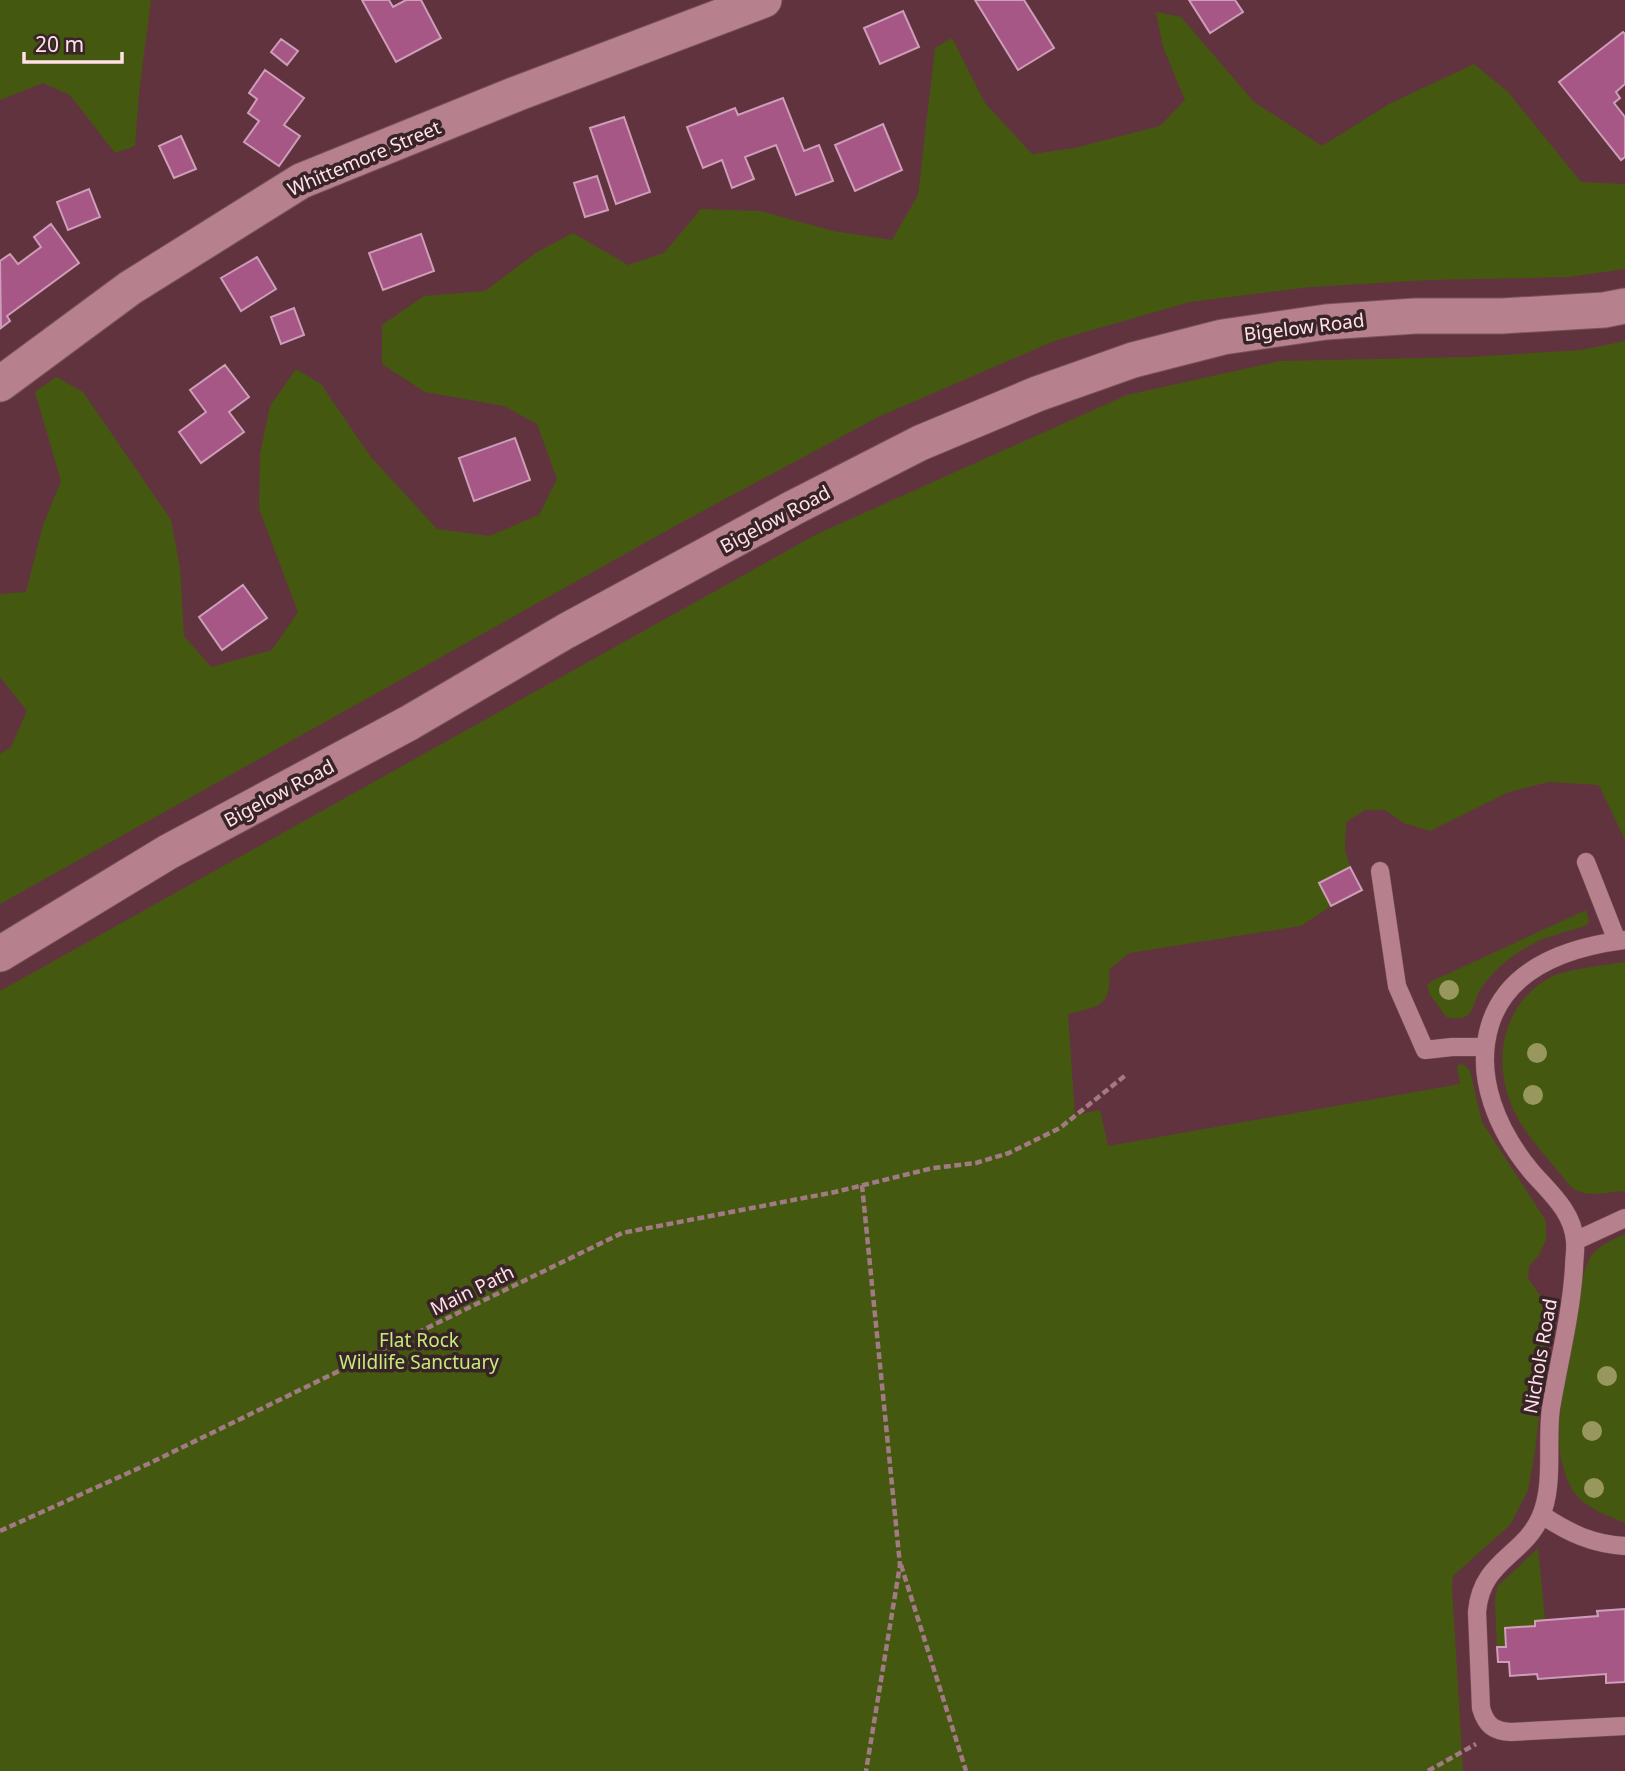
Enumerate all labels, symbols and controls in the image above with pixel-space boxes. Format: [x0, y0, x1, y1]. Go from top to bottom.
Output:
scale bar [24, 21, 122, 65]
text: 20 m [35, 30, 84, 58]
street label: Whittemore Street [283, 114, 445, 202]
street label: Bigelow Road [1242, 307, 1366, 347]
street label: Bigelow Road [715, 479, 835, 559]
street label: Bigelow Road [219, 753, 339, 833]
street label: Main Path [426, 1259, 518, 1321]
street label: Nichols Road [1517, 1296, 1563, 1416]
park label: Flat Rock Wildlife Sanctuary [339, 1327, 499, 1375]

